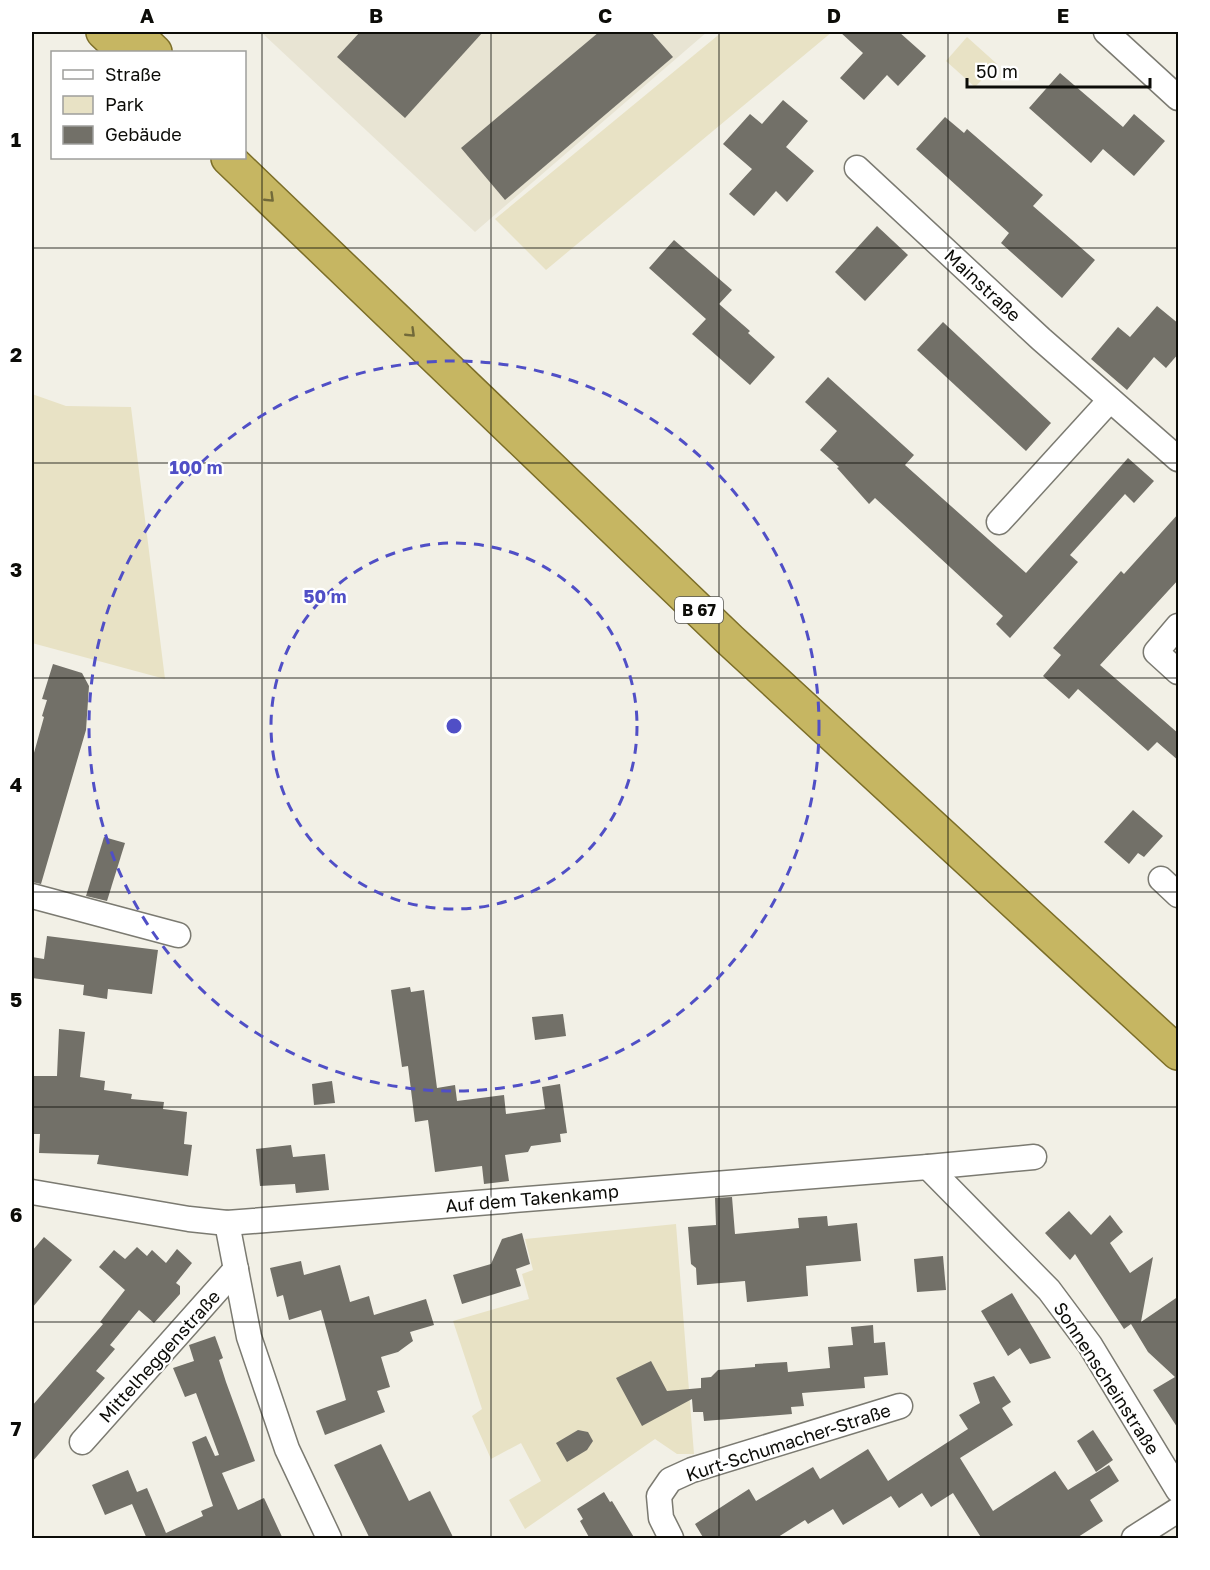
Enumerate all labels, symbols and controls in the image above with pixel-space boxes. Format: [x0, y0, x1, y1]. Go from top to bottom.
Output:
text: A [140, 3, 154, 27]
text: B [369, 3, 383, 27]
text: C [598, 3, 612, 27]
text: D [827, 3, 841, 27]
text: E [1057, 3, 1069, 27]
legend [51, 51, 246, 159]
scale bar [967, 51, 1150, 89]
text: 50 m [976, 60, 1018, 82]
text: Straße [105, 63, 161, 85]
text: Park [105, 93, 144, 115]
text: Gebäude [105, 123, 182, 145]
text: 1 [11, 127, 21, 151]
one-way arrow [263, 191, 274, 202]
street label: Mainstraße [940, 244, 1026, 326]
one-way arrow [403, 326, 414, 337]
text: 2 [10, 342, 22, 366]
text: 100 m [170, 456, 222, 478]
text: 3 [10, 557, 22, 581]
text: 50 m [304, 585, 346, 607]
road number: B 67 [675, 597, 723, 623]
centre of rings [444, 716, 464, 736]
text: 4 [10, 772, 22, 796]
text: 5 [10, 987, 22, 1011]
street label: Auf dem Takenkamp [444, 1179, 620, 1217]
text: 6 [10, 1202, 22, 1226]
street label: Mittelheggenstraße [94, 1285, 224, 1427]
street label: Sonnenscheinstraße [1049, 1298, 1165, 1458]
street label: Kurt-Schumacher-Straße [683, 1399, 893, 1485]
text: 7 [11, 1416, 22, 1440]

